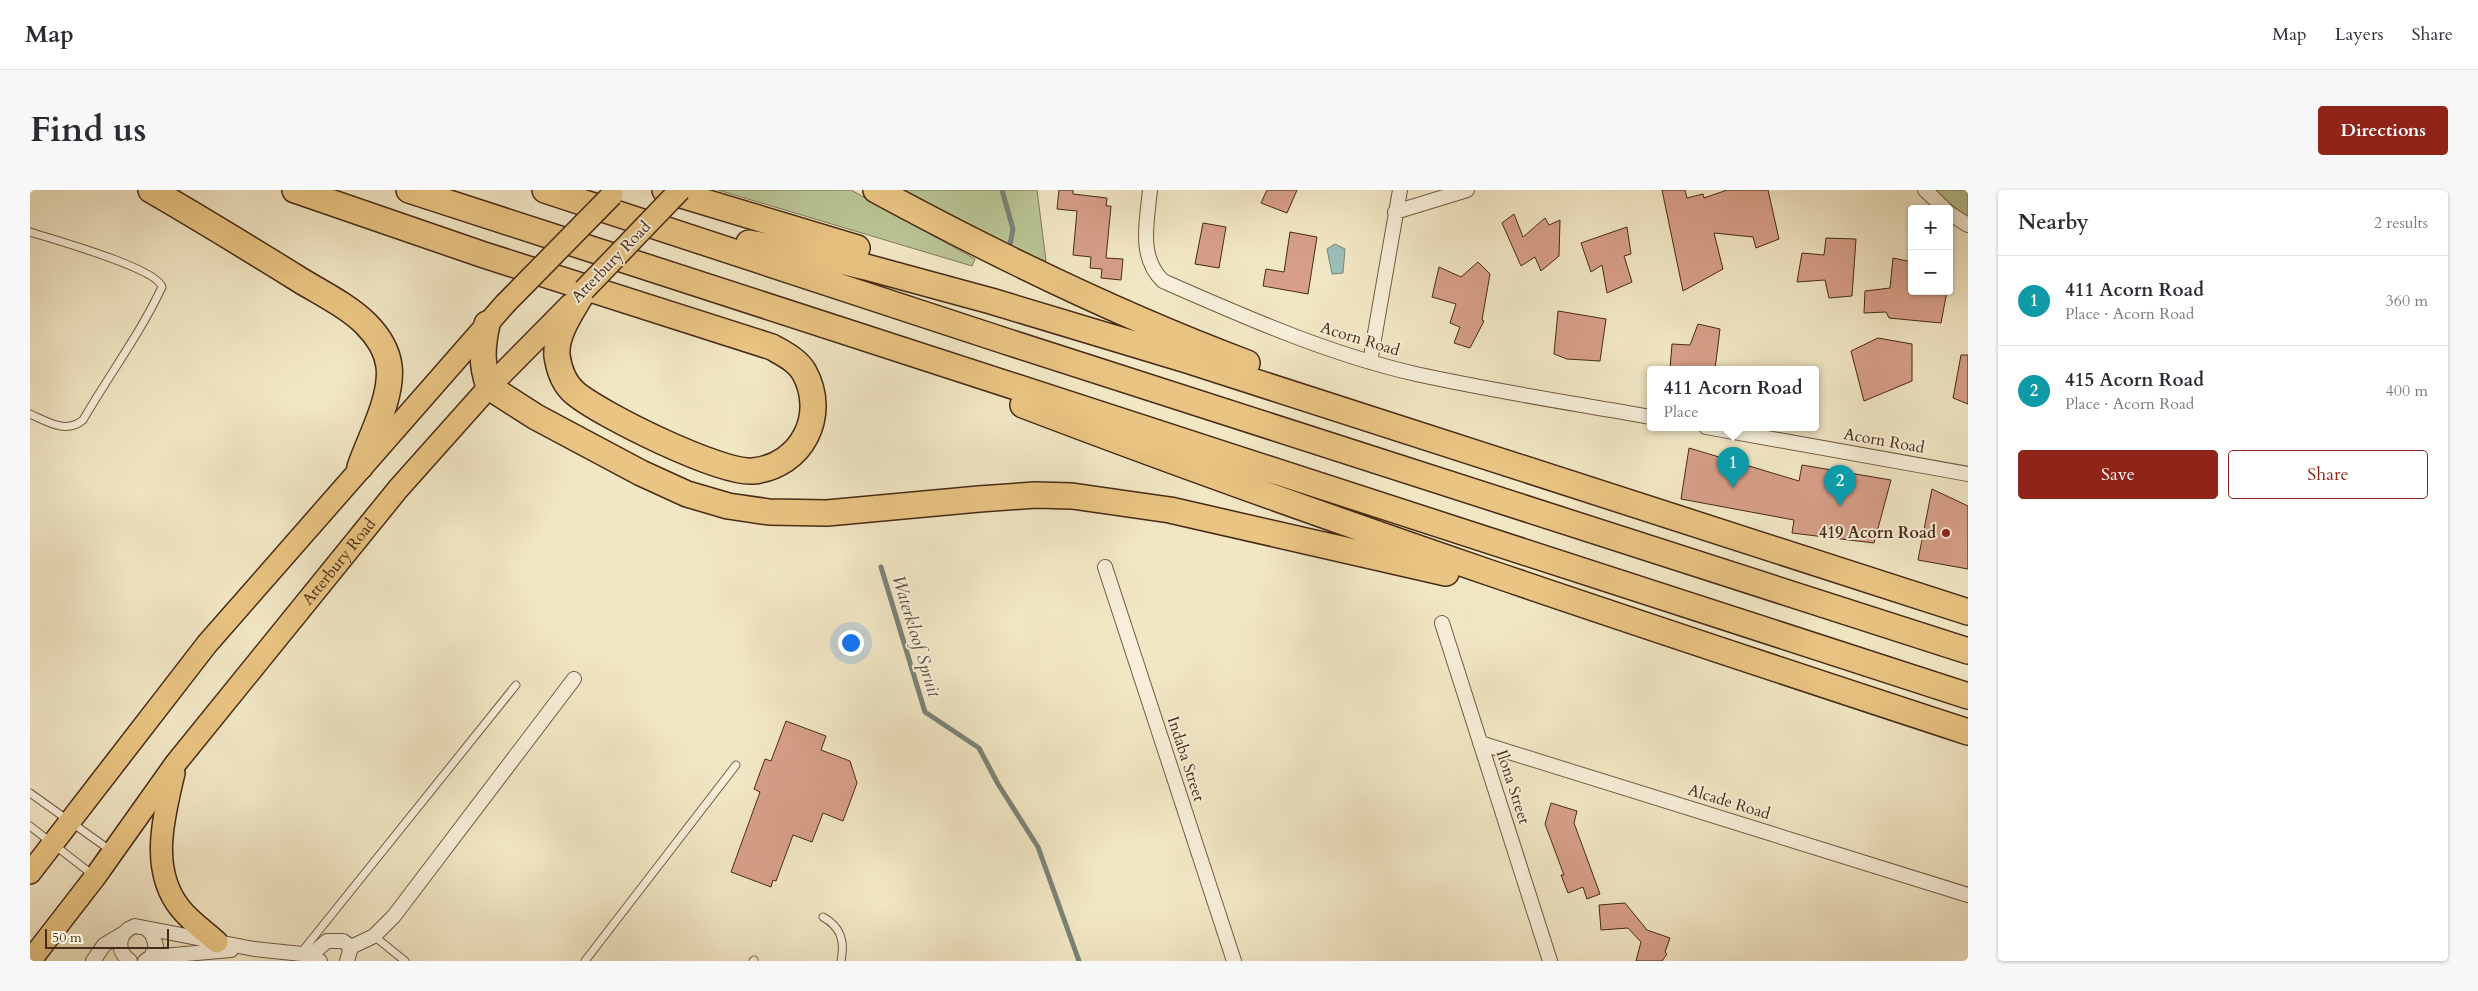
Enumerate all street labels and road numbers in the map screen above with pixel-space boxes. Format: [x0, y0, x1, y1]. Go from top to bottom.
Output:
street label: Atterbury Road [566, 216, 656, 308]
street label: Acorn Road [1318, 317, 1403, 362]
street label: Acorn Road [1842, 423, 1927, 459]
street label: Atterbury Road [297, 513, 381, 610]
street label: Indaba Street [1162, 714, 1210, 804]
street label: Ilona Street [1491, 747, 1535, 827]
street label: Alcade Road [1685, 779, 1773, 825]

